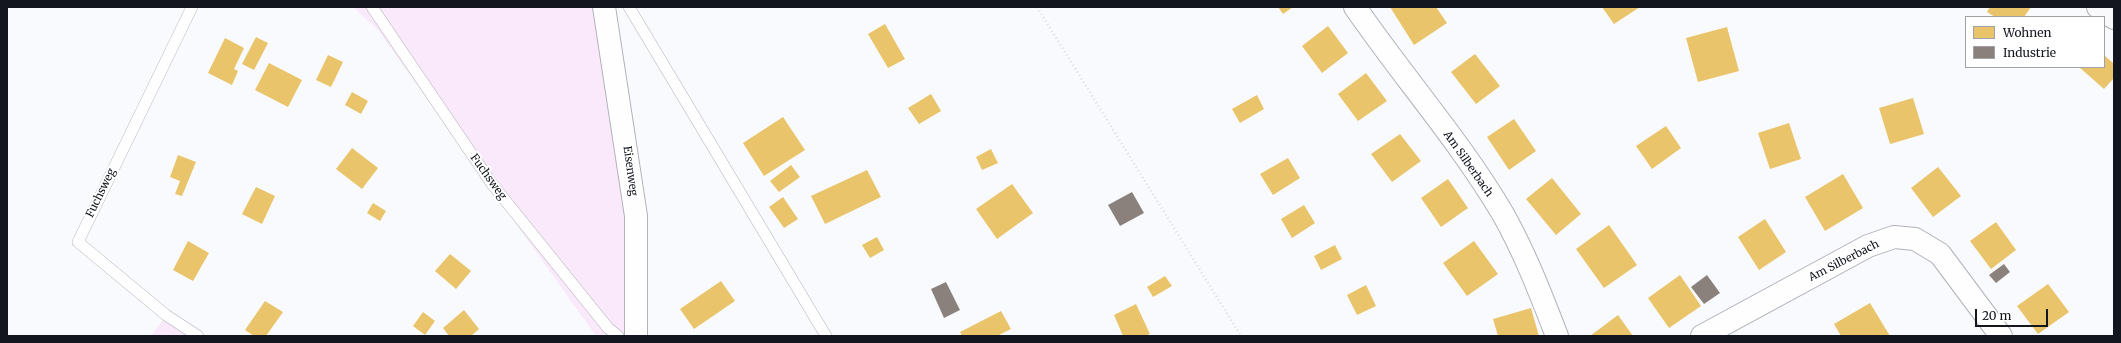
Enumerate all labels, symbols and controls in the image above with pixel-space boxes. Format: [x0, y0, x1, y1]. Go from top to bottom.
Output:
legend [1965, 16, 2105, 68]
text: Wohnen [2003, 25, 2051, 40]
text: Industrie [2003, 45, 2056, 60]
street label: Am Silberbach [1440, 129, 1496, 199]
street label: Eisenweg [620, 145, 640, 197]
street label: Fuchsweg [467, 152, 509, 202]
street label: Fuchsweg [83, 166, 119, 220]
street label: Am Silberbach [1807, 238, 1881, 284]
scale bar [1977, 301, 2050, 327]
text: 20 m [1982, 308, 2011, 323]

